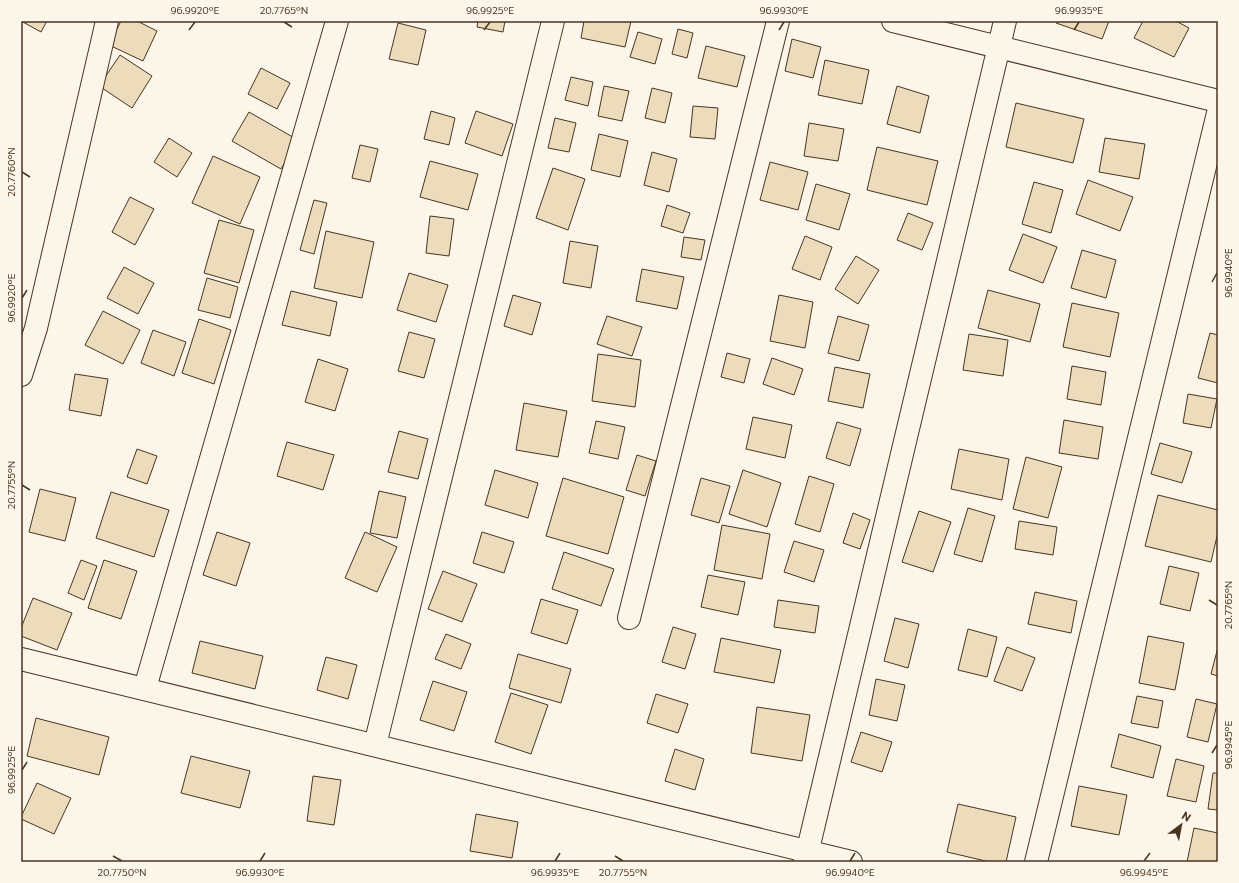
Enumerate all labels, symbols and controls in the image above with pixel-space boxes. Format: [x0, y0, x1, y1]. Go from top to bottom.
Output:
text: 96.9920°E [171, 4, 220, 16]
text: 20.7765°N [260, 4, 308, 16]
text: 96.9925°E [466, 4, 514, 16]
text: 96.9930°E [759, 4, 809, 16]
text: 96.9935°E [1055, 4, 1103, 16]
text: 20.7760°N [5, 147, 17, 197]
text: 96.9940°E [1222, 248, 1234, 298]
text: 96.9920°E [5, 273, 17, 322]
text: 20.7755°N [5, 461, 17, 509]
text: 20.7765°N [1222, 581, 1234, 629]
text: 96.9945°E [1222, 721, 1234, 769]
text: 96.9925°E [5, 746, 17, 794]
north arrow [1161, 805, 1201, 845]
text: N [1180, 808, 1194, 824]
text: 20.7750°N [97, 866, 147, 878]
text: 96.9930°E [235, 866, 285, 878]
text: 96.9935°E [531, 866, 579, 878]
text: 20.7755°N [599, 866, 647, 878]
text: 96.9940°E [825, 866, 875, 878]
text: 96.9945°E [1120, 866, 1168, 878]

